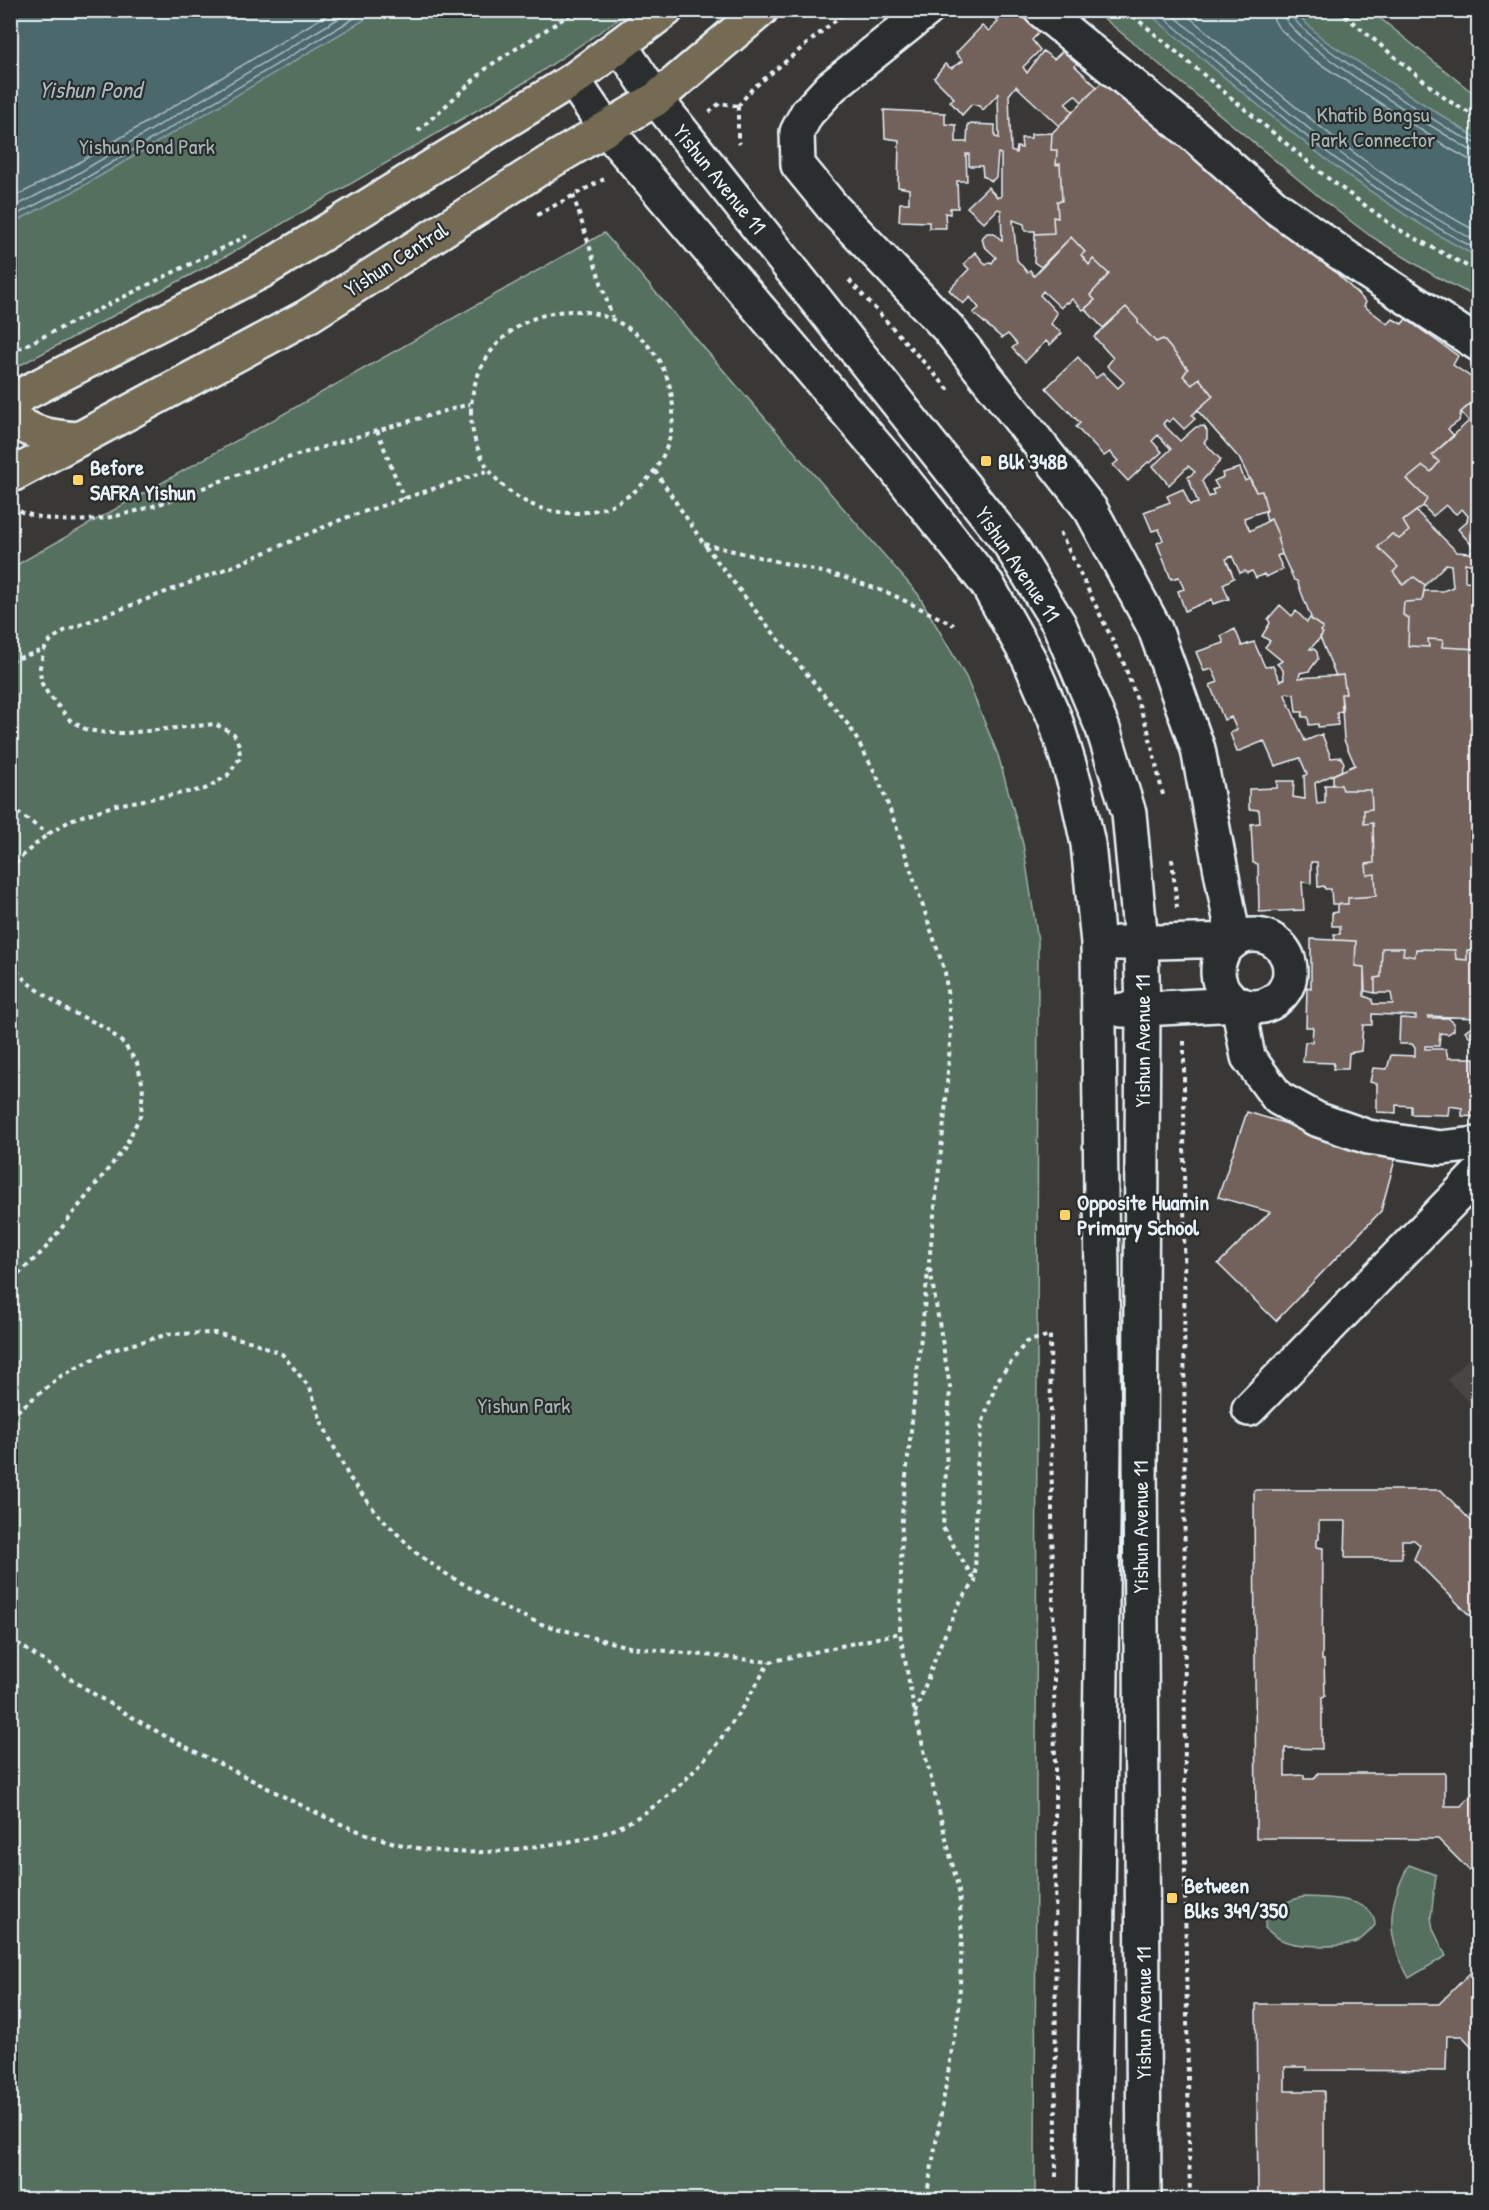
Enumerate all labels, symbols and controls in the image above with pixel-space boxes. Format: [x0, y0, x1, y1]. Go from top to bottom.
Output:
water label: Yishun Pond [39, 73, 145, 105]
park label: Khatib Bongsu Park Connector [1311, 99, 1436, 154]
street label: Yishun Avenue 11 [666, 118, 774, 240]
park label: Yishun Pond Park [79, 131, 215, 161]
street label: Yishun Central [339, 214, 454, 304]
place label: Blk 348B [998, 446, 1068, 476]
place label: Before SAFRA Yishun [90, 452, 196, 507]
marker: Blk 348B [979, 454, 993, 468]
marker: Before SAFRA Yishun [71, 473, 85, 487]
street label: Yishun Avenue 11 [968, 500, 1068, 628]
street label: Yishun Avenue 11 [1127, 974, 1157, 1108]
place label: Opposite Huamin Primary School [1077, 1187, 1209, 1243]
marker: Opposite Huamin Primary School [1058, 1208, 1072, 1222]
park label: Yishun Park [478, 1390, 570, 1420]
street label: Yishun Avenue 11 [1125, 1460, 1155, 1594]
place label: Between Blks 349/350 [1184, 1870, 1288, 1925]
marker: Between Blks 349/350 [1165, 1891, 1179, 1905]
street label: Yishun Avenue 11 [1128, 1946, 1158, 2080]

